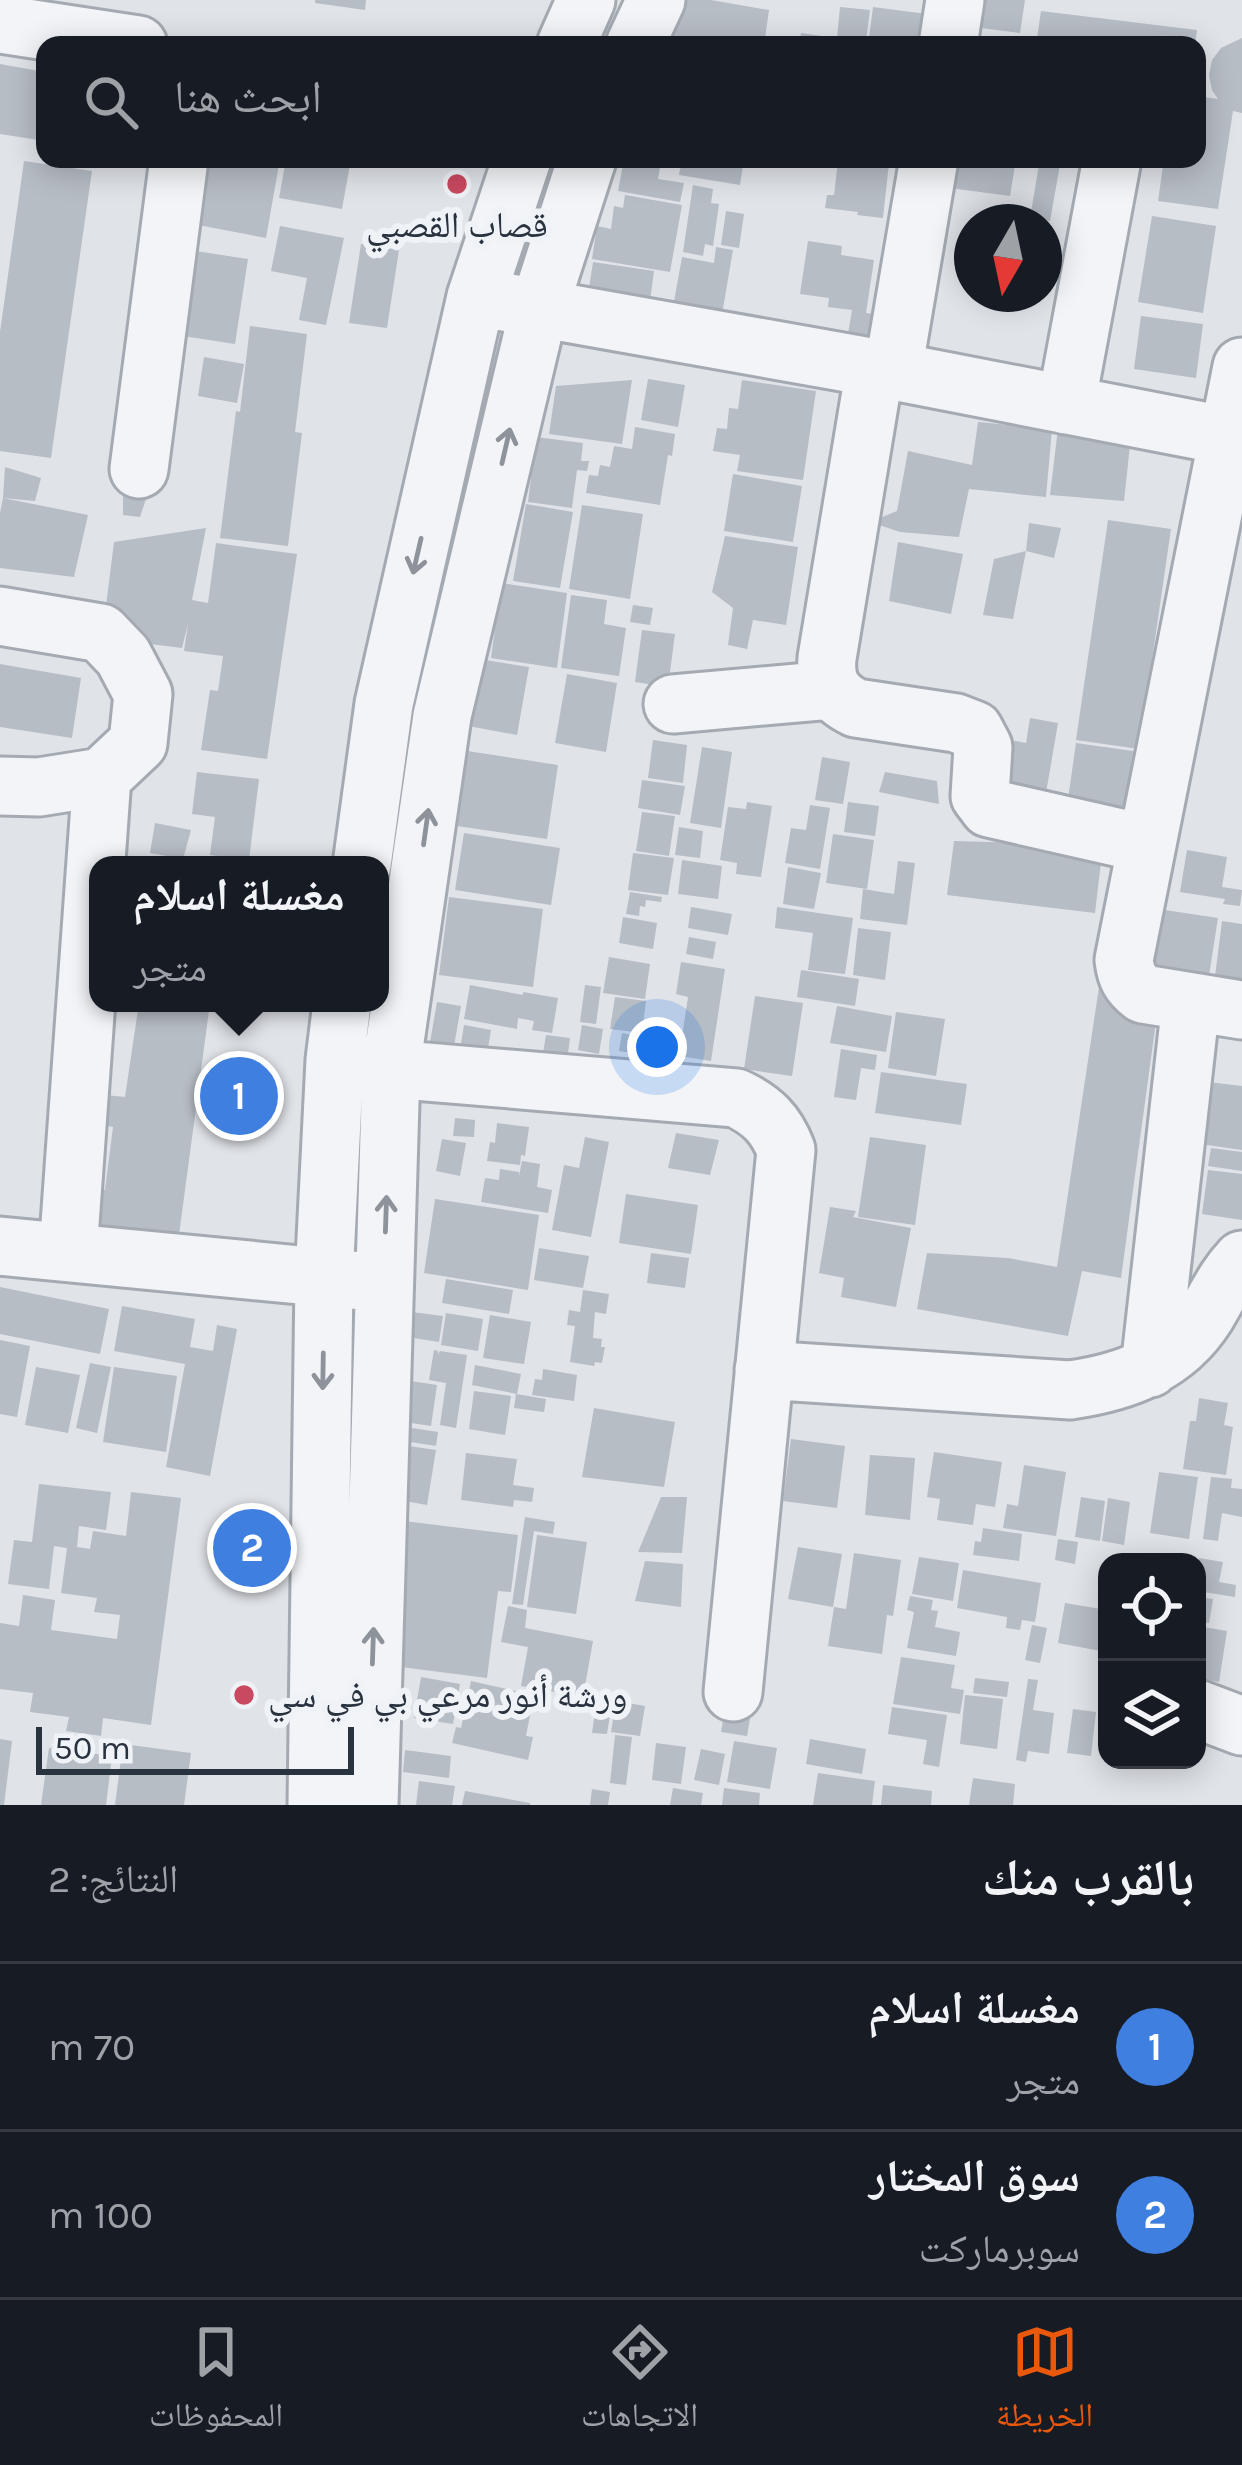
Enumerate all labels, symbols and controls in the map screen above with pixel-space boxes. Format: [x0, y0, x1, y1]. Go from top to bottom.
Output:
search box [36, 36, 1206, 168]
icon: search [78, 69, 144, 135]
text: ابحث هنا [174, 71, 322, 123]
marker: قصاب القصبي [444, 171, 470, 197]
place label: قصاب القصبي [366, 204, 548, 253]
north arrow [954, 204, 1062, 312]
one-way arrow [496, 427, 519, 465]
one-way arrow [405, 537, 428, 575]
one-way arrow [415, 808, 438, 847]
popup [89, 856, 389, 1012]
text: مغسلة اسلام [133, 869, 345, 921]
text: متجر [133, 945, 207, 991]
your location [627, 1017, 687, 1077]
pin: 1 [200, 1051, 278, 1141]
one-way arrow [375, 1195, 398, 1234]
one-way arrow [312, 1351, 334, 1390]
pin: 2 [213, 1503, 291, 1593]
map controls [1098, 1553, 1206, 1769]
button: locate [1098, 1553, 1206, 1661]
one-way arrow [362, 1627, 385, 1666]
button: layers [1098, 1661, 1206, 1769]
place label: ورشة أنور مرعي بي في سي [268, 1674, 627, 1723]
marker: ورشة أنور مرعي بي في سي [231, 1682, 257, 1708]
scale bar [36, 1721, 354, 1774]
text: 50 m [54, 1729, 131, 1767]
text: بالقرب منك [982, 1848, 1194, 1908]
text: النتائج: 2 [48, 1856, 178, 1902]
text: مغسلة اسلام [869, 1982, 1080, 2034]
text: 70 m [48, 2024, 135, 2070]
text: 1 [1148, 2024, 1162, 2070]
text: متجر [1006, 2058, 1080, 2104]
text: سوق المختار [869, 2150, 1080, 2202]
text: 100 m [48, 2192, 153, 2238]
text: 2 [1143, 2192, 1167, 2238]
text: سوبرماركت [919, 2226, 1080, 2272]
tab: المحفوظات [149, 2319, 283, 2447]
tab: الاتجاهات [581, 2319, 698, 2447]
tab: الخريطة [996, 2319, 1093, 2447]

